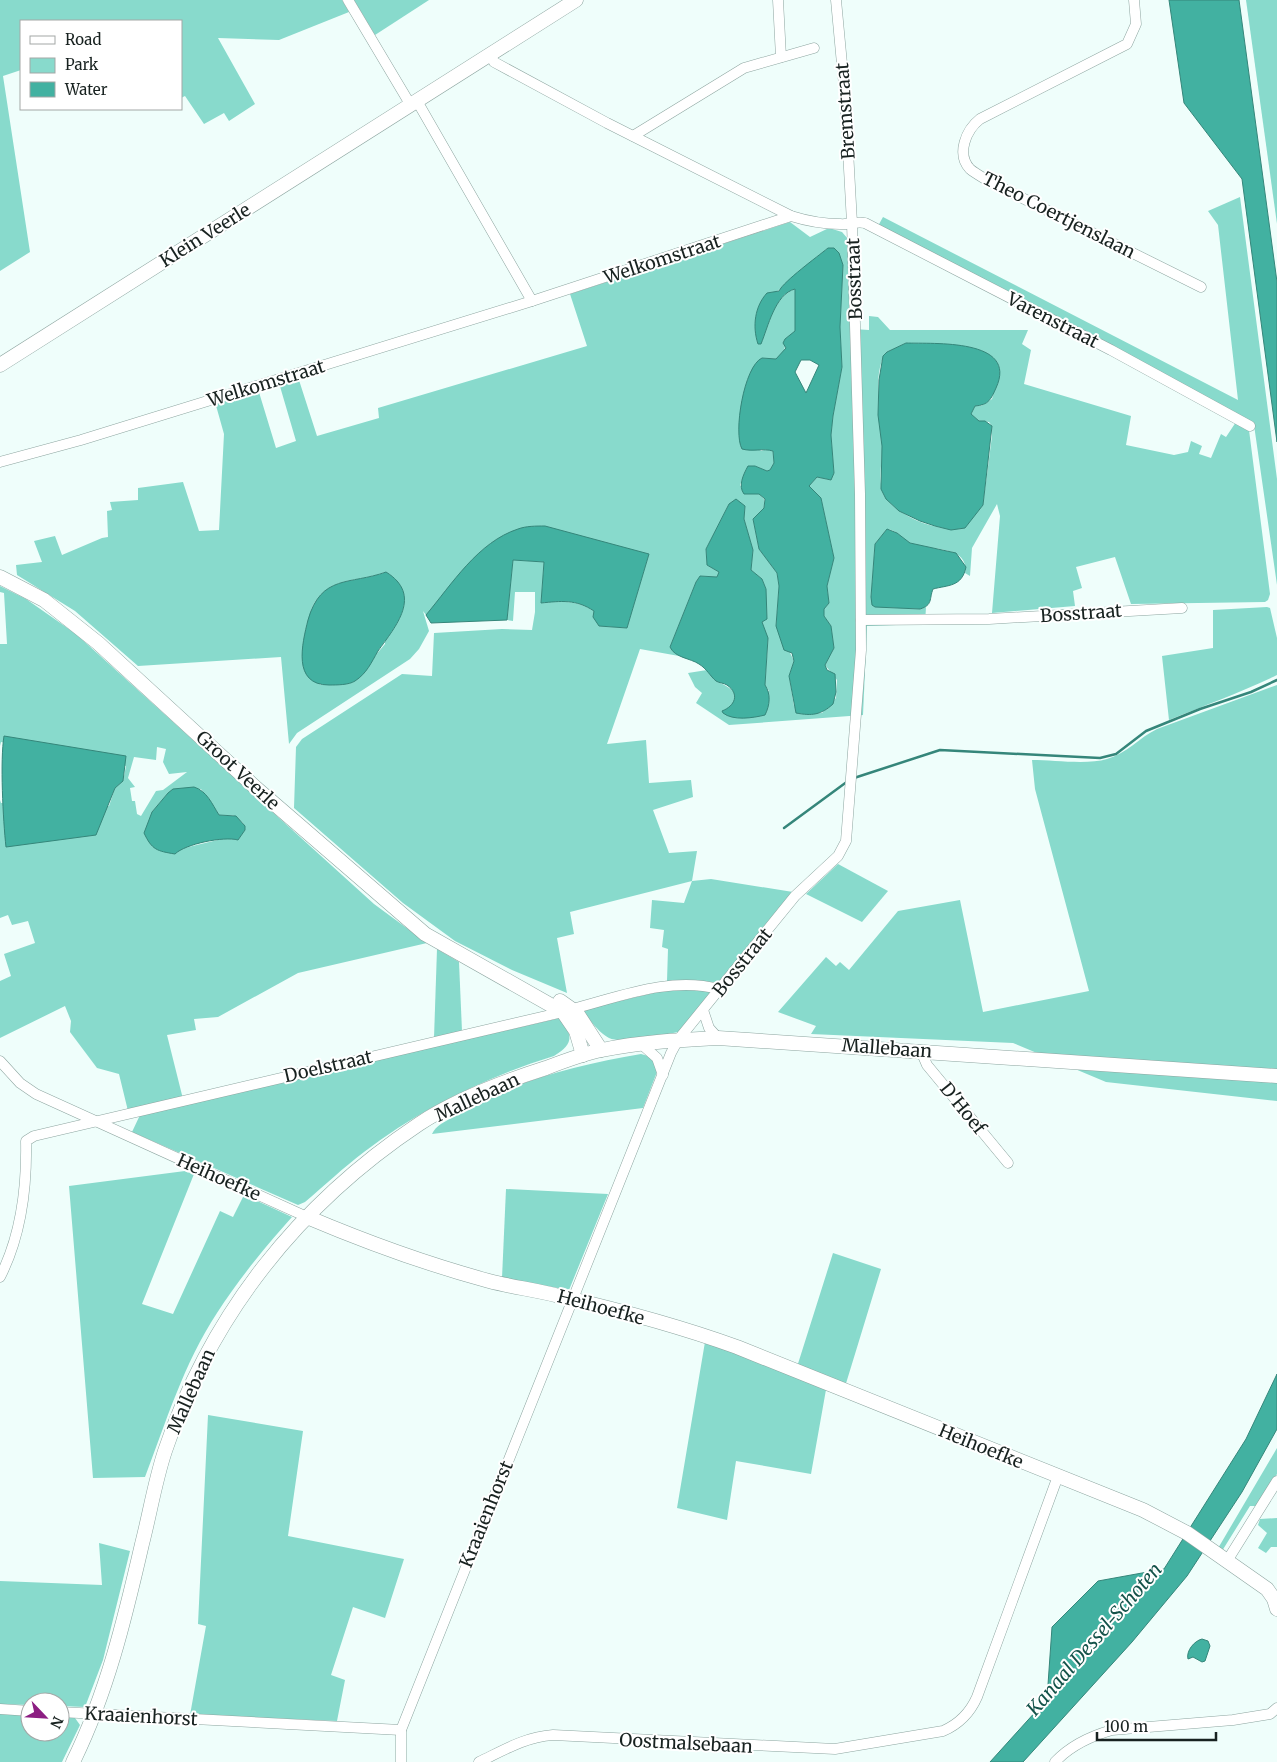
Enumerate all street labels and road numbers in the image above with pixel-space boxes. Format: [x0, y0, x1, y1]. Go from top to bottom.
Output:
street label: Bremstraat [830, 62, 860, 160]
street label: Theo Coertjenslaan [979, 167, 1139, 264]
street label: Klein Veerle [155, 198, 255, 272]
street label: Welkomstraat [600, 229, 723, 289]
street label: Bosstraat [841, 238, 867, 320]
street label: Varenstraat [1002, 287, 1103, 353]
street label: Welkomstraat [204, 354, 328, 412]
street label: Bosstraat [1039, 599, 1123, 627]
street label: Groot Veerle [191, 726, 285, 814]
street label: Bosstraat [707, 923, 777, 1001]
street label: Mallebaan [841, 1033, 933, 1063]
street label: Doelstraat [282, 1045, 374, 1087]
street label: Mallebaan [431, 1067, 523, 1127]
street label: D'Hoef [935, 1077, 992, 1139]
street label: Heihoefke [174, 1148, 264, 1206]
street label: Heihoefke [555, 1284, 647, 1330]
street label: Mallebaan [162, 1345, 220, 1437]
street label: Heihoefke [935, 1419, 1027, 1473]
street label: Kraaienhorst [454, 1457, 518, 1571]
street label: Kraaienhorst [84, 1702, 198, 1730]
street label: Oostmalsebaan [619, 1728, 753, 1758]

